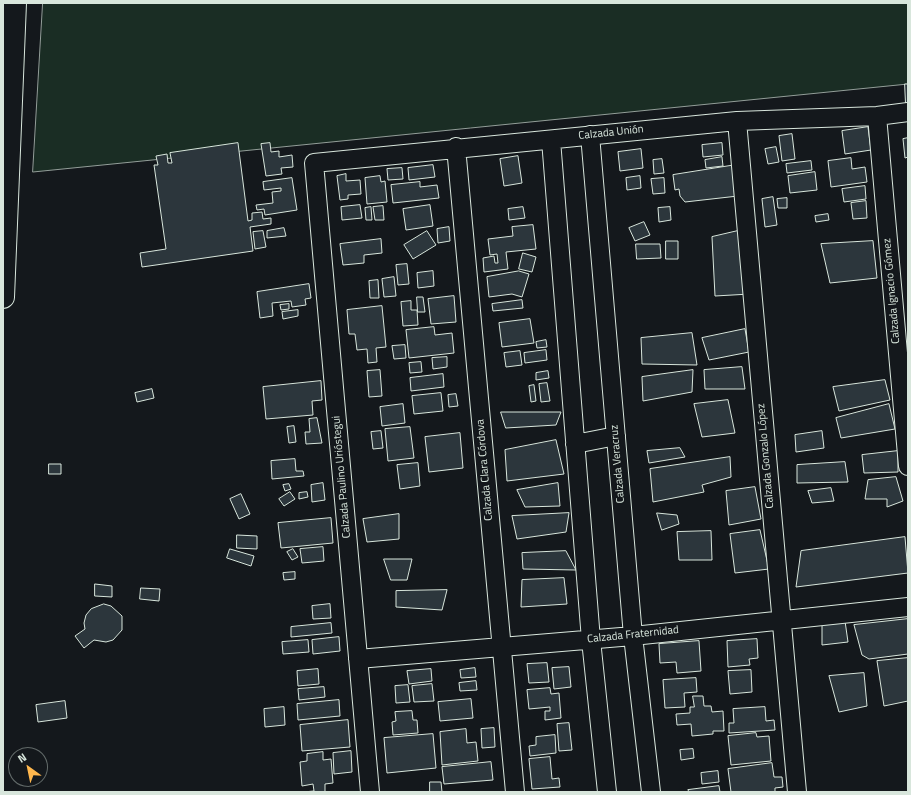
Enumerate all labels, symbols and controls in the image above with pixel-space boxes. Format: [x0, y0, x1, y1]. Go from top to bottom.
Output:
street label: Calzada Unión [578, 123, 644, 143]
street label: Calzada Ignacio Gómez [881, 238, 903, 344]
street label: Calzada Gonzalo López [755, 403, 777, 509]
street label: Calzada Paulino Urióstegui [330, 415, 354, 539]
street label: Calzada Clara Córdova [474, 419, 496, 521]
street label: Calzada Veracruz [608, 424, 628, 504]
street label: Calzada Fraternidad [587, 624, 679, 646]
north arrow [8, 747, 48, 787]
text: N [14, 749, 30, 767]

